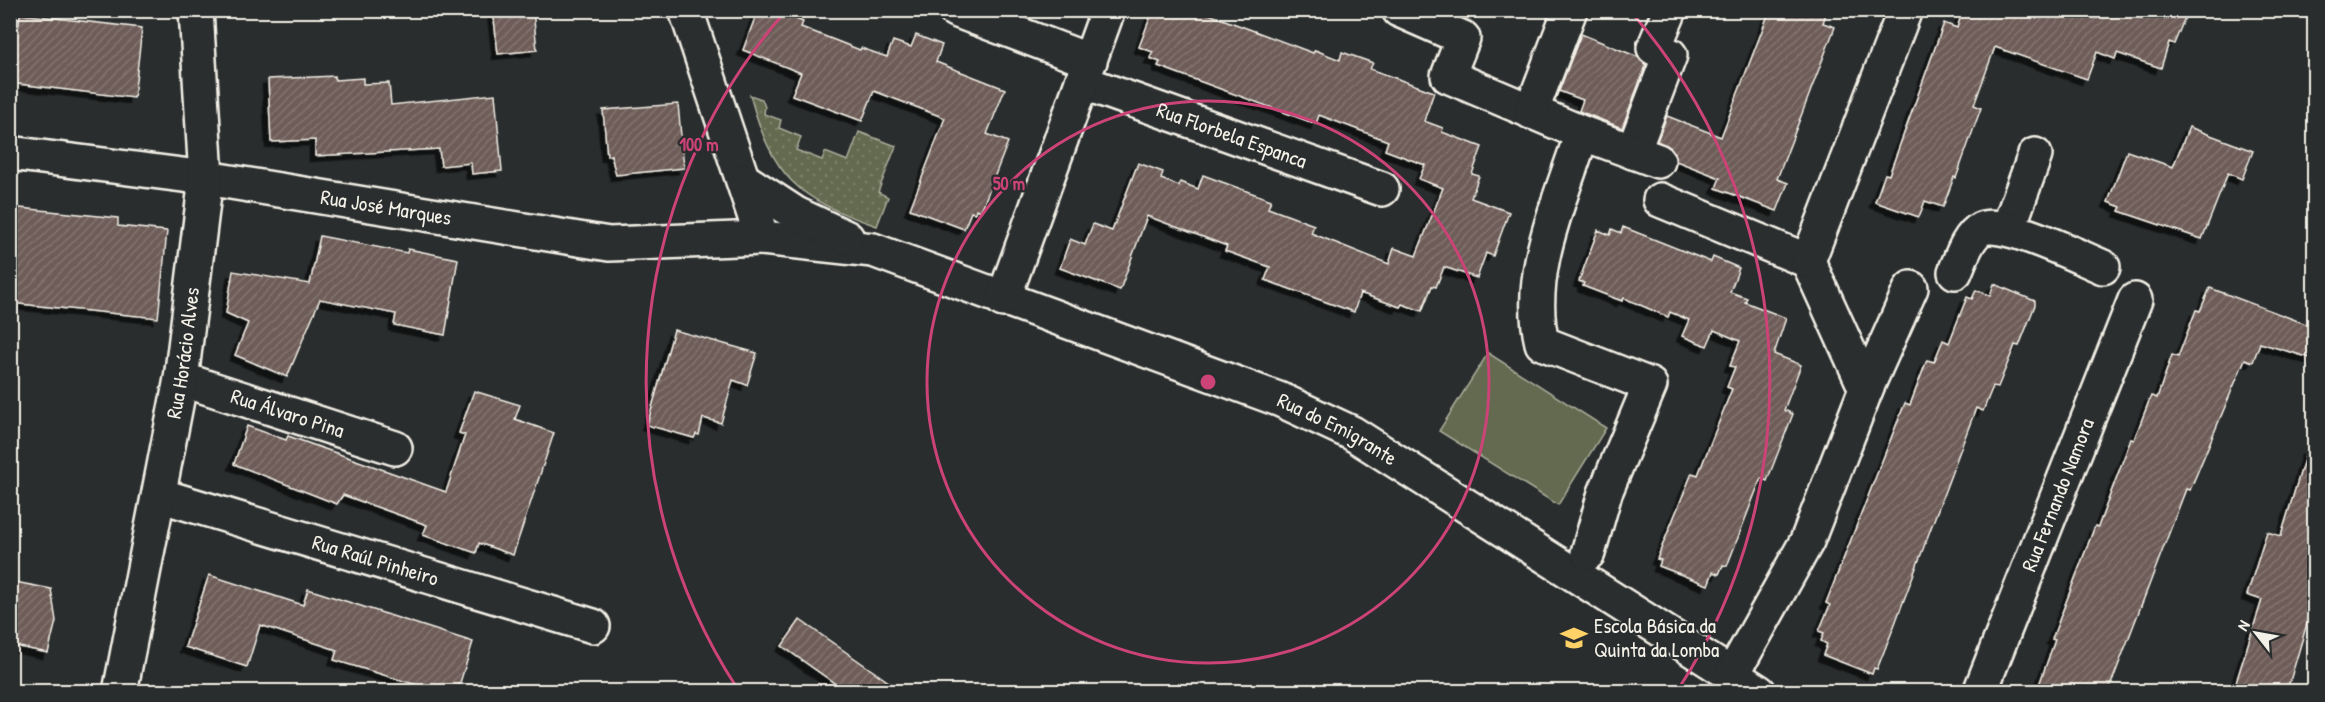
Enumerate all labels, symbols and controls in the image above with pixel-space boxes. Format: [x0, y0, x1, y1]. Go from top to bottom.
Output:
street label: Rua Florbela Espanca [1153, 95, 1311, 175]
text: 100 m [679, 132, 719, 157]
text: 50 m [993, 171, 1025, 196]
street label: Rua José Marques [319, 182, 454, 232]
street label: Rua Horácio Alves [159, 285, 206, 421]
centre of rings [1198, 372, 1218, 392]
street label: Rua Álvaro Pina [227, 381, 348, 445]
street label: Rua do Emigrante [1273, 385, 1403, 472]
street label: Rua Fernando Namora [2014, 414, 2101, 576]
street label: Rua Raúl Pinheiro [309, 527, 442, 593]
north arrow [2226, 603, 2286, 663]
place label: Escola Básica da Quinta da Lomba [1594, 611, 1719, 664]
text: N [2232, 616, 2255, 635]
school or university icon: Escola Básica da Quinta da Lomba [1559, 623, 1589, 653]

